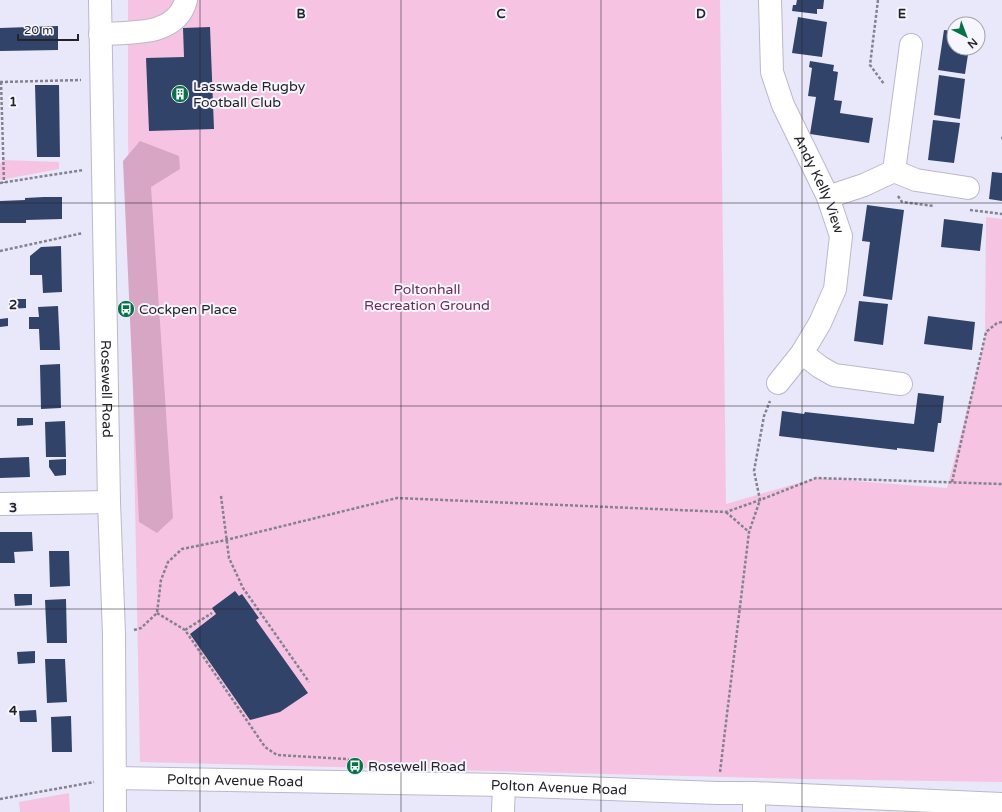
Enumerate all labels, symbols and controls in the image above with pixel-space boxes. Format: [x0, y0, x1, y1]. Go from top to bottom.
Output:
text: B [296, 6, 306, 22]
text: C [496, 6, 506, 22]
text: D [696, 6, 706, 22]
text: E [898, 6, 906, 22]
scale bar [18, 16, 78, 42]
north arrow [946, 16, 986, 56]
text: 20 m [24, 23, 53, 37]
text: N [965, 35, 980, 51]
place label: Lasswade Rugby Football Club [193, 78, 306, 111]
building icon: Lasswade Rugby Football Club [170, 84, 190, 104]
text: 1 [9, 94, 17, 110]
street label: Andy Kelly View [790, 132, 848, 236]
park label: Poltonhall Recreation Ground [364, 281, 490, 314]
text: 2 [9, 297, 17, 313]
bus stop icon: Cockpen Place [116, 299, 136, 319]
place label: Cockpen Place [139, 301, 237, 318]
street label: Rosewell Road [97, 340, 116, 438]
text: 3 [9, 500, 17, 516]
text: 4 [9, 703, 18, 719]
bus stop icon: Rosewell Road [345, 756, 365, 776]
place label: Rosewell Road [368, 758, 466, 775]
street label: Polton Avenue Road [167, 771, 303, 790]
street label: Polton Avenue Road [491, 777, 627, 799]

